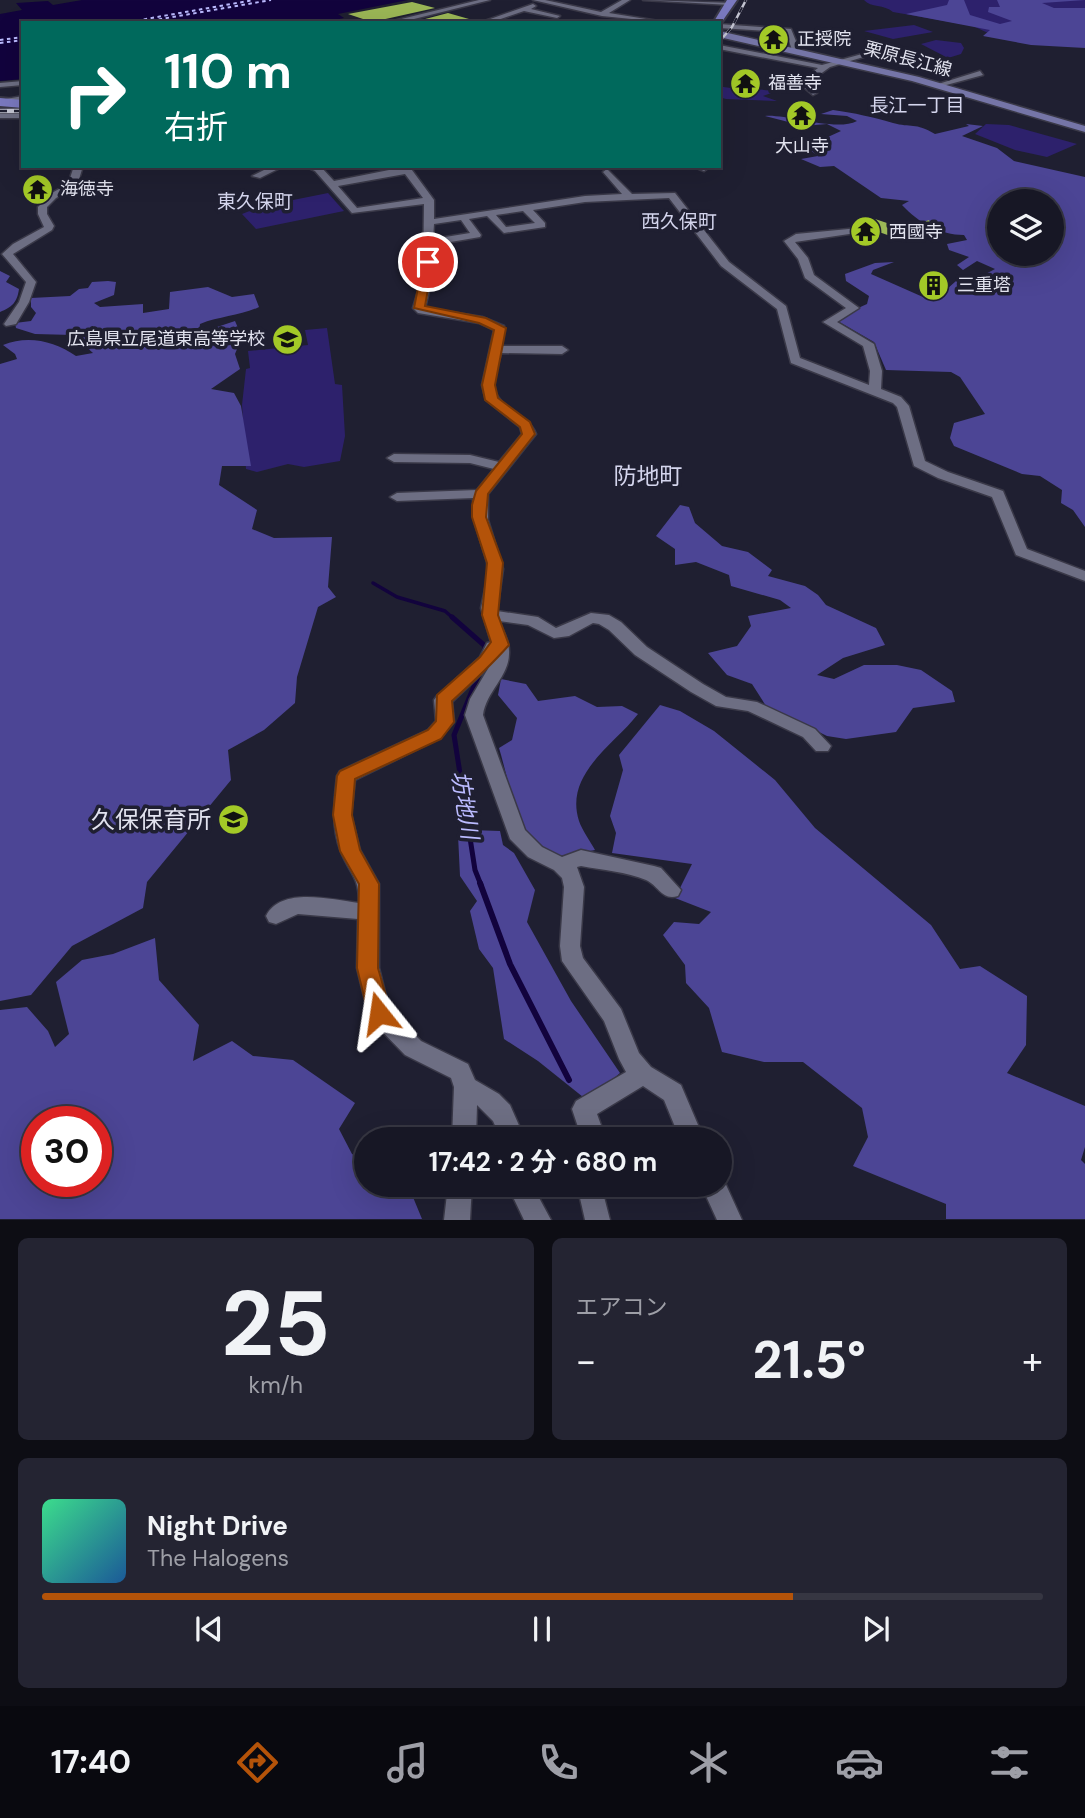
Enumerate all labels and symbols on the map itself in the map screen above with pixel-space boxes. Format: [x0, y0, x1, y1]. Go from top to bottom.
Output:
temple icon: 正授院 [757, 22, 791, 56]
place label: 正授院 [797, 27, 851, 51]
street label: 栗原長江線 [861, 36, 955, 82]
temple icon: 福善寺 [728, 66, 762, 100]
place label: 福善寺 [768, 71, 822, 95]
district label: 長江一丁目 [869, 93, 965, 118]
temple icon: 大山寺 [785, 99, 819, 133]
place label: 大山寺 [775, 134, 829, 158]
temple icon: 海徳寺 [20, 172, 54, 206]
place label: 海徳寺 [60, 177, 114, 201]
district label: 東久保町 [217, 189, 293, 214]
district label: 西久保町 [641, 209, 717, 234]
temple icon: 西國寺 [849, 215, 883, 249]
place label: 西國寺 [889, 220, 943, 244]
pin [398, 232, 458, 292]
building icon: 三重塔 [917, 268, 951, 302]
place label: 三重塔 [957, 273, 1011, 297]
school or university icon: 広島県立尾道東高等学校 [271, 322, 305, 356]
place label: 広島県立尾道東高等学校 [67, 327, 265, 351]
district label: 防地町 [614, 461, 683, 491]
water label: 坊地川 [445, 769, 486, 844]
school or university icon: 久保保育所 [217, 802, 251, 836]
place label: 久保保育所 [91, 804, 211, 835]
position arrow [342, 976, 416, 1050]
speed limit sign: 30 [21, 1106, 112, 1197]

